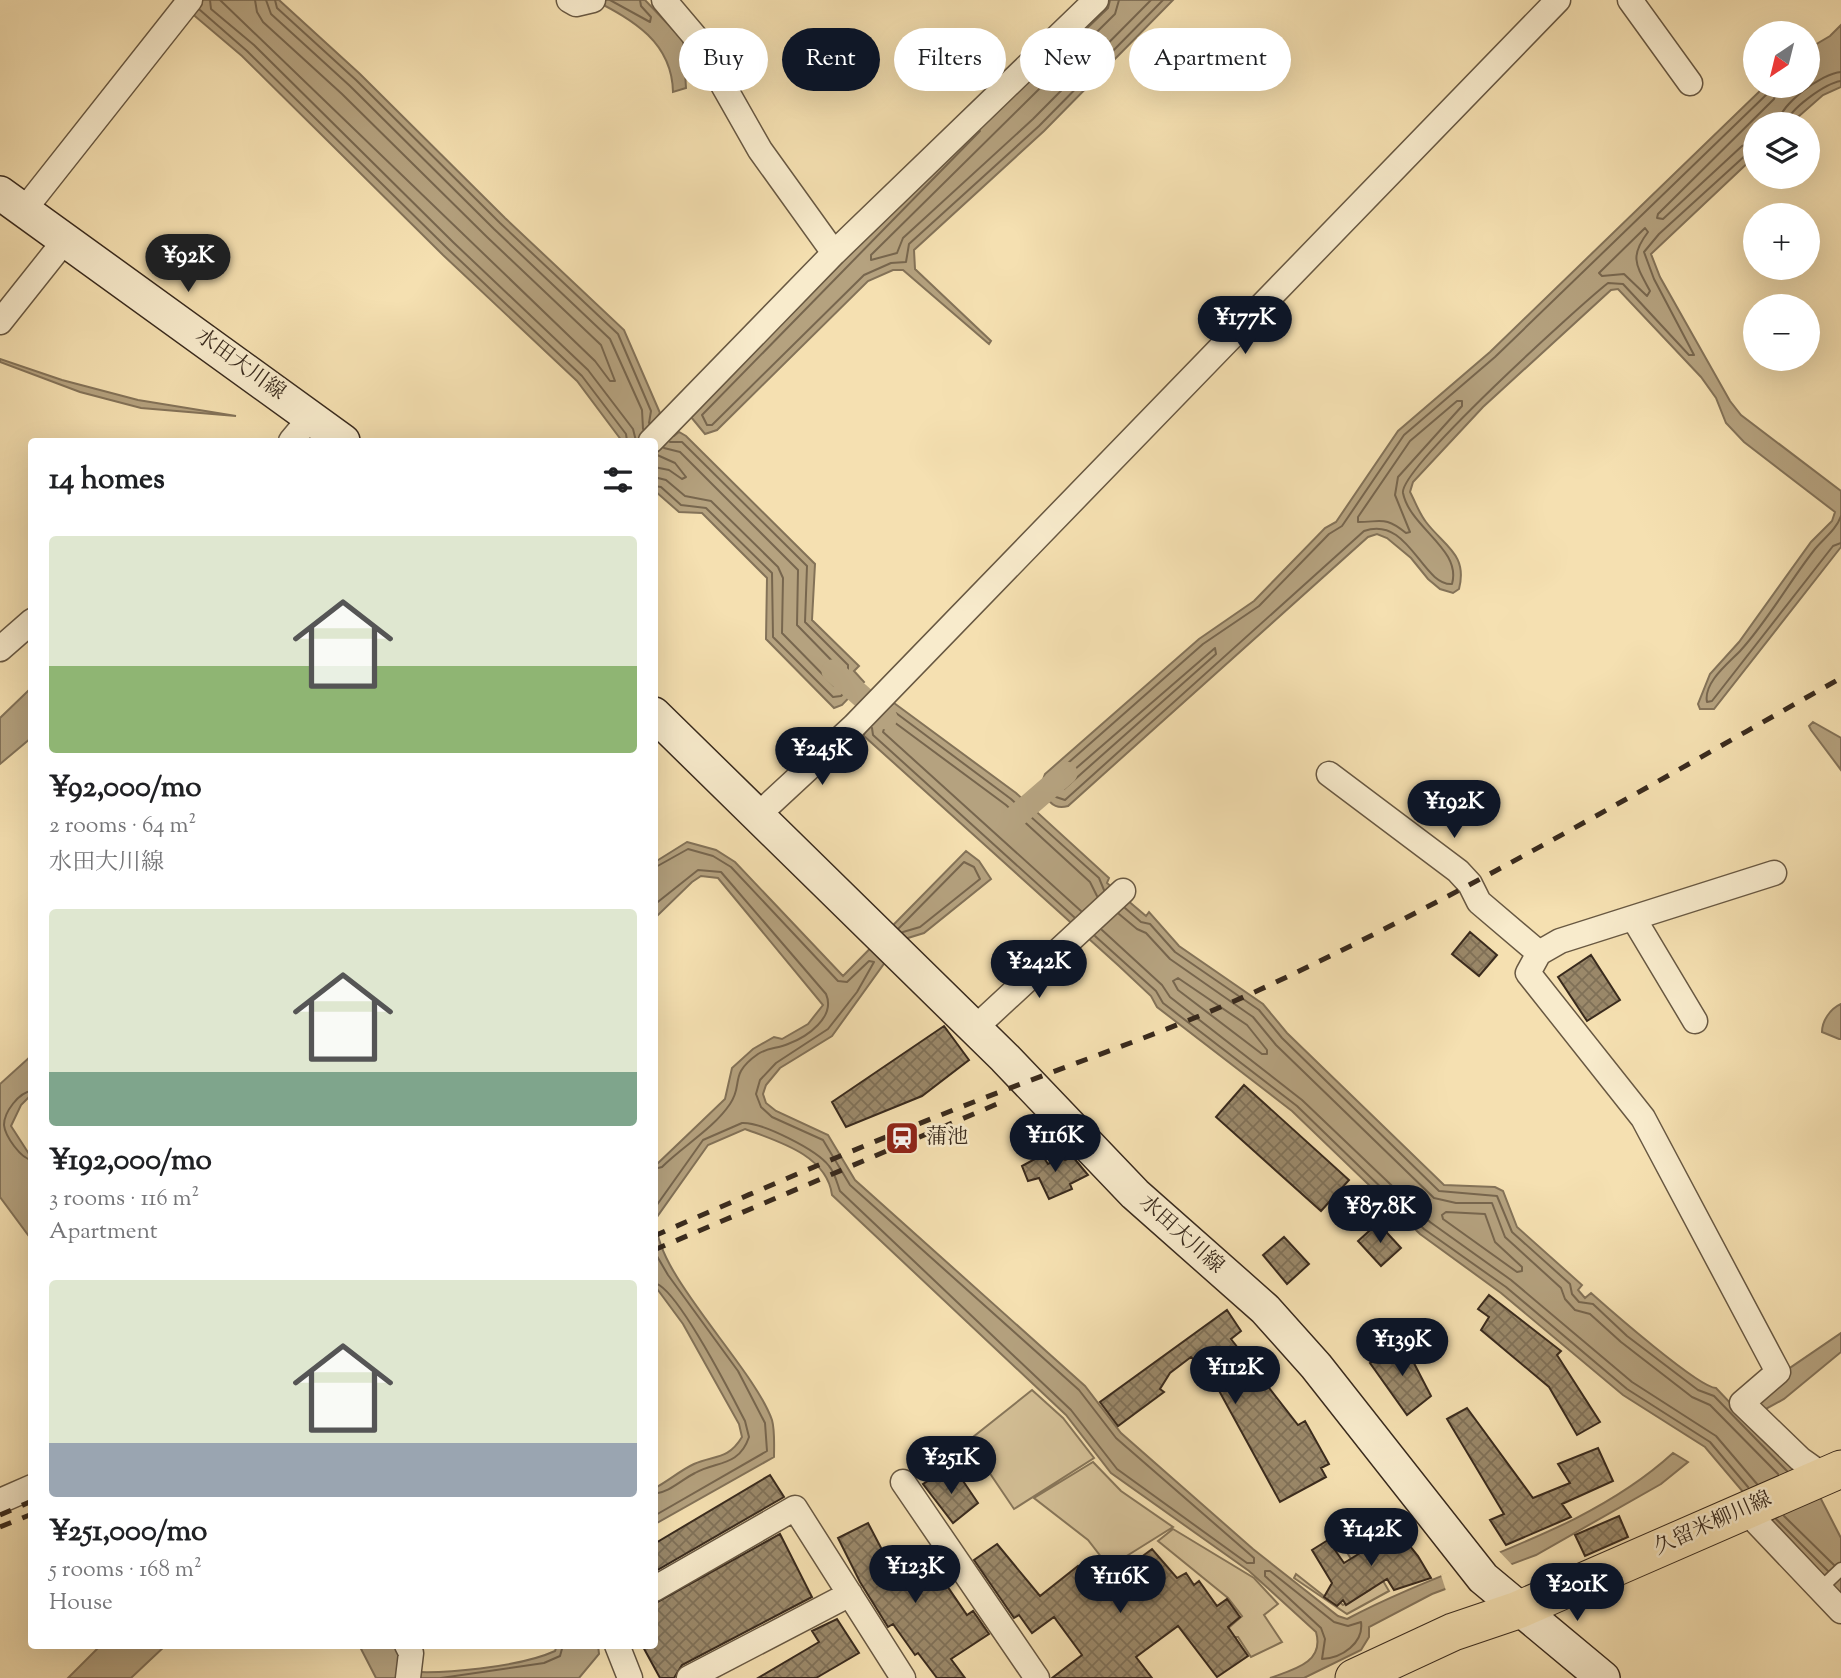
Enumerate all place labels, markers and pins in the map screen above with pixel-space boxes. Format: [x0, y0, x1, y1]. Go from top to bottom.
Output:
pin: ¥92K [147, 234, 229, 294]
pin: ¥177K [1196, 296, 1294, 356]
pin: ¥245K [773, 728, 871, 787]
pin: ¥192K [1405, 780, 1503, 840]
pin: ¥242K [990, 940, 1088, 1000]
pin: ¥116K [1006, 1114, 1104, 1174]
station icon: 蒲池 [883, 1119, 921, 1157]
place label: 蒲池 [926, 1123, 968, 1153]
pin: ¥87.8K [1323, 1186, 1437, 1245]
pin: ¥139K [1353, 1318, 1451, 1378]
pin: ¥112K [1186, 1346, 1284, 1406]
pin: ¥251K [902, 1436, 1000, 1496]
pin: ¥142K [1322, 1508, 1420, 1568]
pin: ¥123K [866, 1546, 964, 1605]
pin: ¥116K [1071, 1556, 1169, 1615]
pin: ¥201K [1528, 1564, 1626, 1623]

